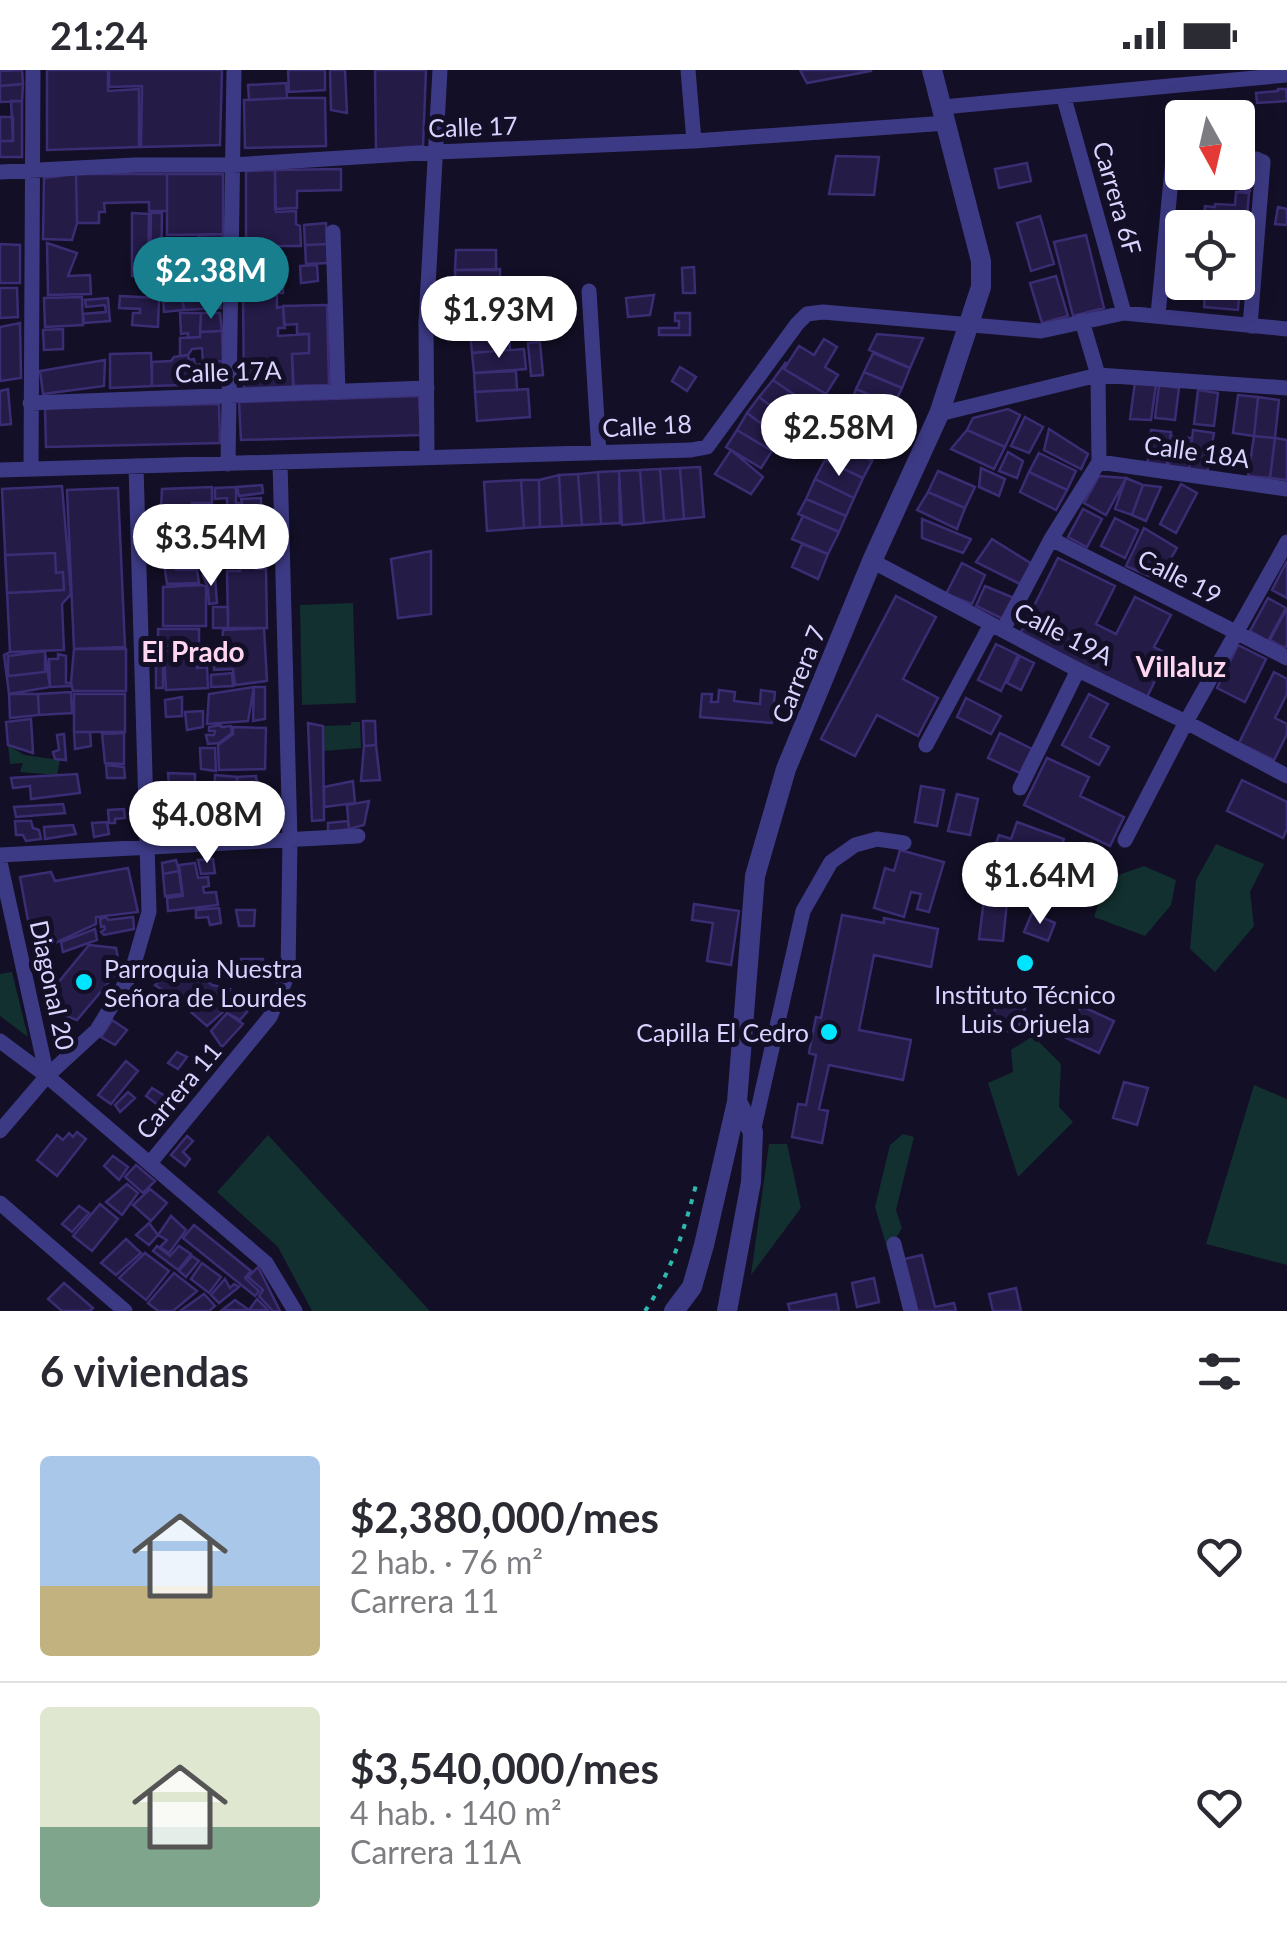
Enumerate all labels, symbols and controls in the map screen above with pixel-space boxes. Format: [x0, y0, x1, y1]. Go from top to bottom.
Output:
text: 21:24 [50, 12, 148, 58]
north arrow [1165, 100, 1255, 190]
map controls [1165, 100, 1255, 300]
street label: Calle 17 [428, 109, 518, 143]
street label: Carrera 6F [1088, 138, 1148, 258]
button: locate [1165, 210, 1255, 300]
pin: $2.38M [130, 237, 292, 322]
text: $2.38M [155, 250, 267, 289]
pin: $1.93M [418, 276, 580, 361]
text: $1.93M [443, 289, 555, 328]
street label: Calle 17A [174, 354, 282, 388]
pin: $2.58M [758, 394, 920, 479]
text: $2.58M [783, 407, 895, 446]
street label: Calle 18 [602, 408, 692, 442]
street label: Calle 18A [1142, 429, 1252, 473]
pin: $3.54M [130, 504, 292, 589]
text: $3.54M [155, 517, 267, 556]
street label: Calle 19 [1133, 542, 1227, 610]
street label: Calle 19A [1010, 595, 1118, 671]
street label: Carrera 7 [765, 621, 831, 727]
district label: El Prado [141, 634, 245, 668]
district label: Villaluz [1135, 649, 1226, 683]
pin: $4.08M [126, 781, 288, 866]
text: $4.08M [151, 794, 263, 833]
pin: $1.64M [959, 842, 1121, 927]
text: $1.64M [984, 855, 1096, 894]
street label: Diagonal 20 [25, 917, 81, 1053]
marker: Instituto Técnico Luis Orjuela [1014, 952, 1036, 974]
place label: Parroquia Nuestra Señora de Lourdes [104, 953, 307, 1012]
marker: Parroquia Nuestra Señora de Lourdes [73, 971, 95, 993]
place label: Instituto Técnico Luis Orjuela [934, 979, 1116, 1038]
place label: Capilla El Cedro [636, 1017, 809, 1047]
marker: Capilla El Cedro [818, 1021, 840, 1043]
street label: Carrera 11 [129, 1036, 227, 1144]
icon: filters [1192, 1344, 1247, 1399]
text: 6 viviendas [40, 1346, 249, 1396]
text: $2,380,000/mes [350, 1492, 659, 1542]
icon: home [120, 1496, 240, 1616]
icon: heart [1192, 1529, 1247, 1584]
text: 2 hab. · 76 m² [350, 1542, 543, 1581]
text: Carrera 11 [350, 1581, 499, 1620]
text: $3,540,000/mes [350, 1743, 659, 1793]
icon: home [120, 1747, 240, 1867]
icon: heart [1192, 1780, 1247, 1835]
text: 4 hab. · 140 m² [350, 1793, 562, 1832]
text: Carrera 11A [350, 1832, 521, 1871]

